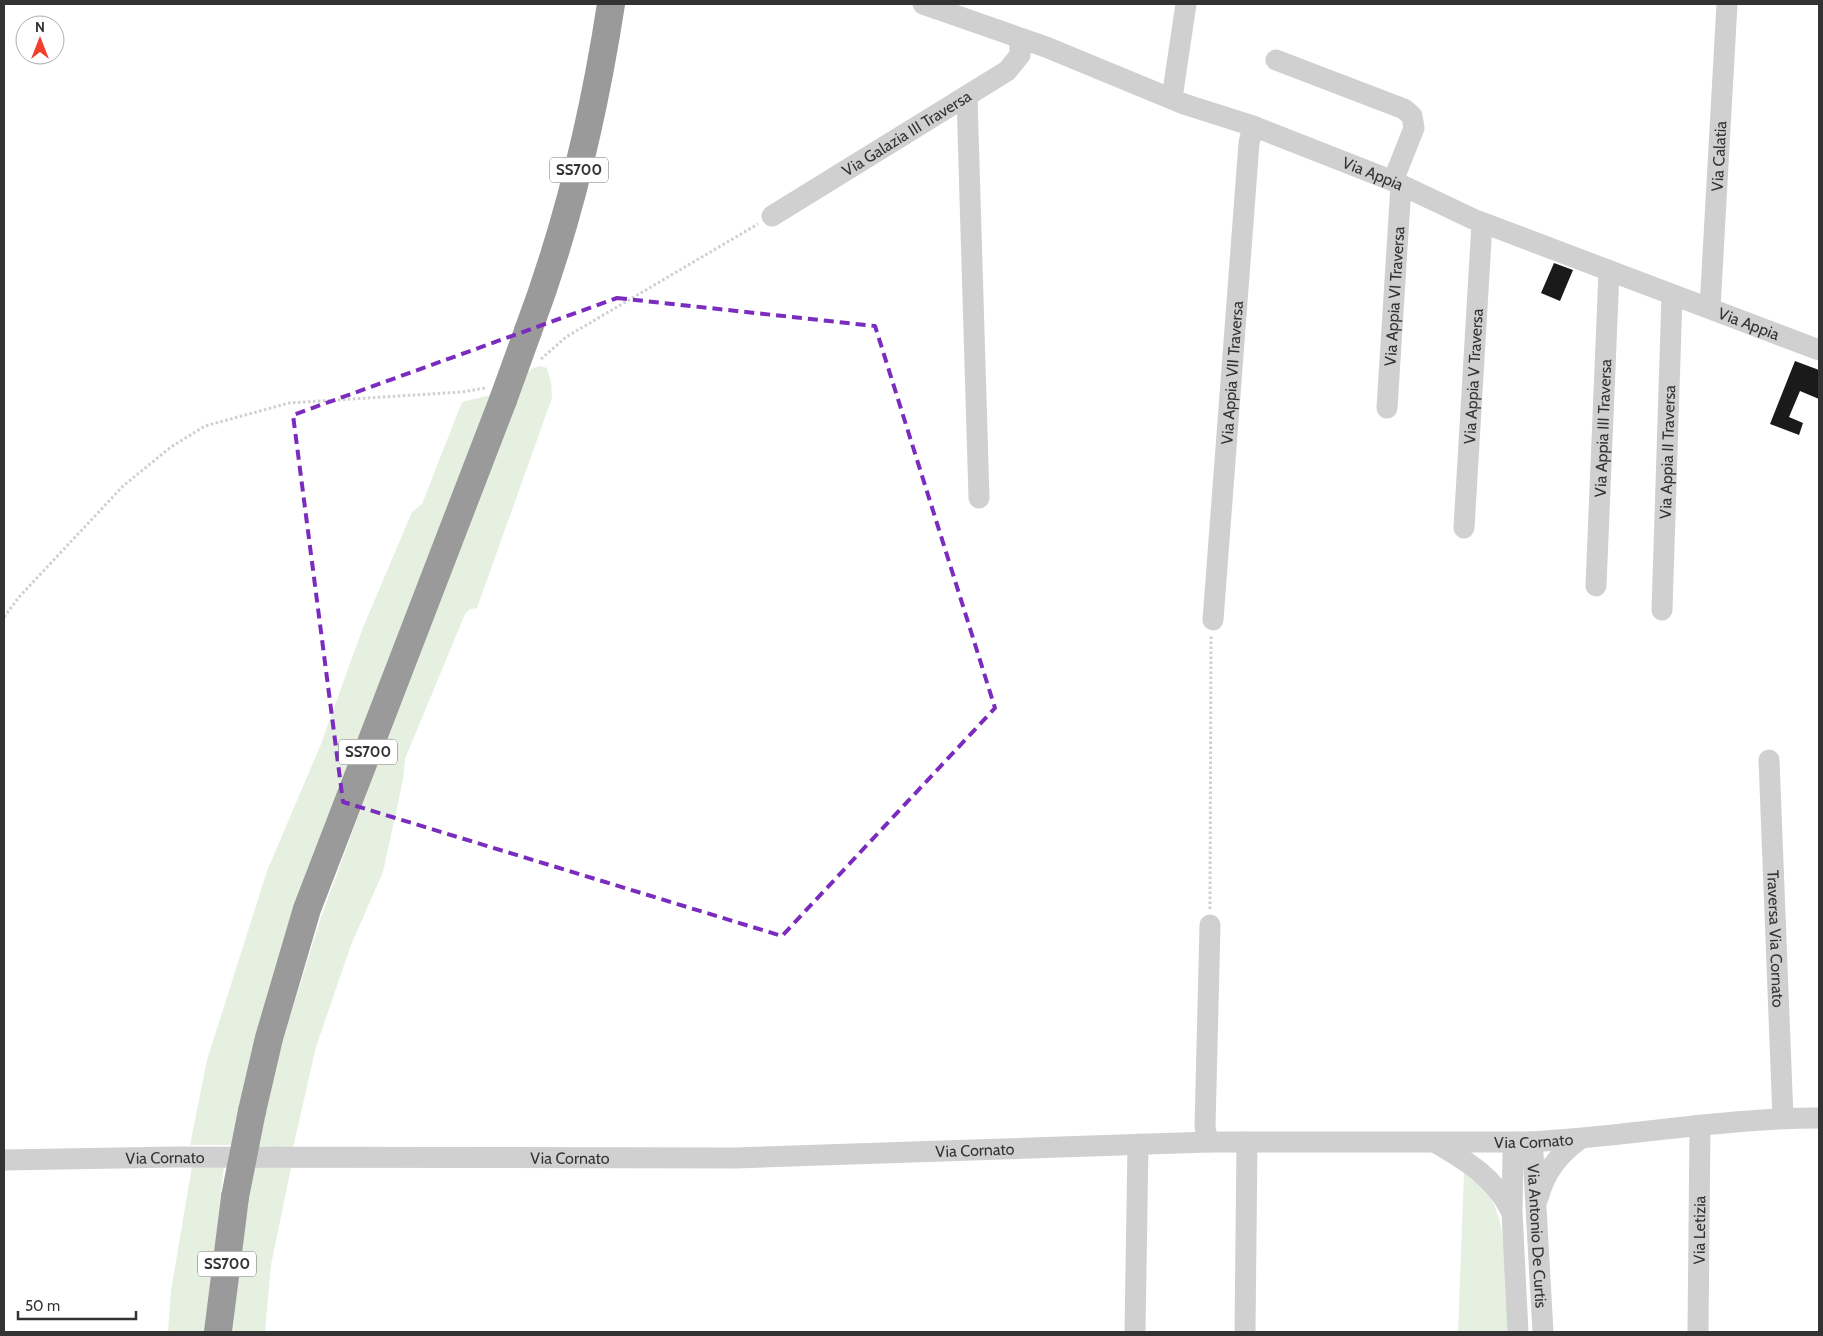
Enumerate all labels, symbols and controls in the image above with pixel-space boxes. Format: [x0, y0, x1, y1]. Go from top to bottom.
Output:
north arrow [15, 15, 65, 65]
text: N [35, 18, 45, 36]
street label: Via Galazia III Traversa [839, 86, 975, 180]
street label: Via Calatia [1708, 120, 1730, 192]
street label: Via Appia [1340, 153, 1407, 195]
road number: SS700 [550, 158, 608, 182]
street label: Via Appia VI Traversa [1381, 226, 1408, 367]
street label: Via Appia VII Traversa [1217, 300, 1247, 445]
street label: Via Appia [1715, 304, 1782, 344]
street label: Via Appia V Traversa [1460, 308, 1487, 445]
street label: Via Appia III Traversa [1591, 358, 1615, 498]
street label: Via Appia II Traversa [1656, 384, 1679, 519]
road number: SS700 [339, 740, 397, 764]
street label: Traversa Via Cornato [1763, 870, 1788, 1008]
street label: Via Cornato [1494, 1130, 1574, 1152]
street label: Via Cornato [935, 1140, 1015, 1161]
street label: Via Cornato [125, 1148, 205, 1168]
street label: Via Cornato [530, 1149, 610, 1168]
street label: Via Antonio De Curtis [1524, 1163, 1551, 1309]
street label: Via Letizia [1690, 1195, 1709, 1264]
road number: SS700 [198, 1252, 256, 1276]
scale bar [18, 1288, 135, 1320]
text: 50 m [25, 1297, 60, 1315]

